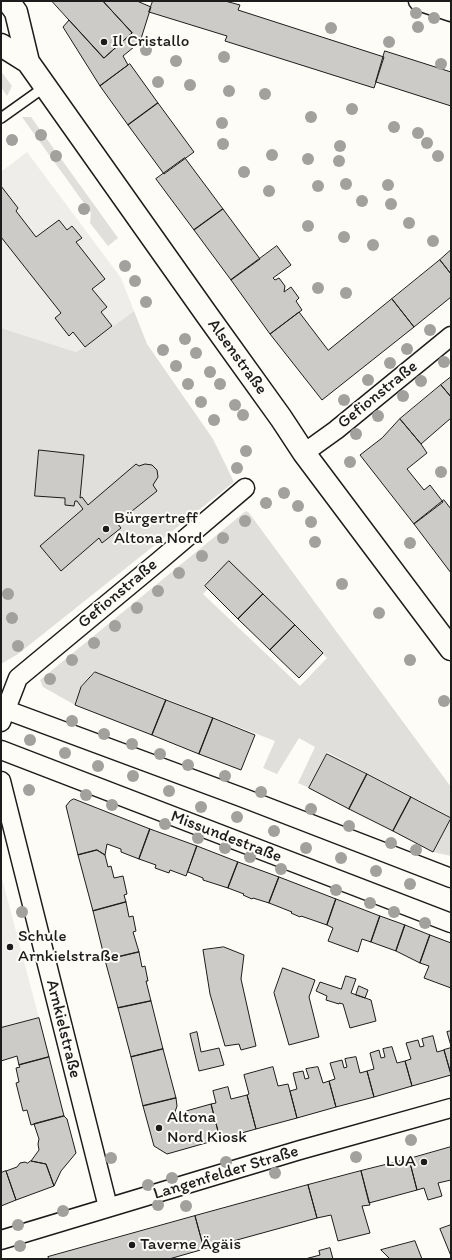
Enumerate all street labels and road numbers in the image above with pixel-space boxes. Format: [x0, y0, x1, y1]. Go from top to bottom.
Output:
street label: Alsenstraße [203, 315, 271, 399]
street label: Gefionstraße [334, 357, 422, 433]
street label: Gefionstraße [74, 555, 162, 633]
street label: Missundestraße [168, 806, 284, 868]
street label: Arnkielstraße [41, 978, 85, 1080]
street label: Langenfelder Straße [151, 1141, 301, 1205]

